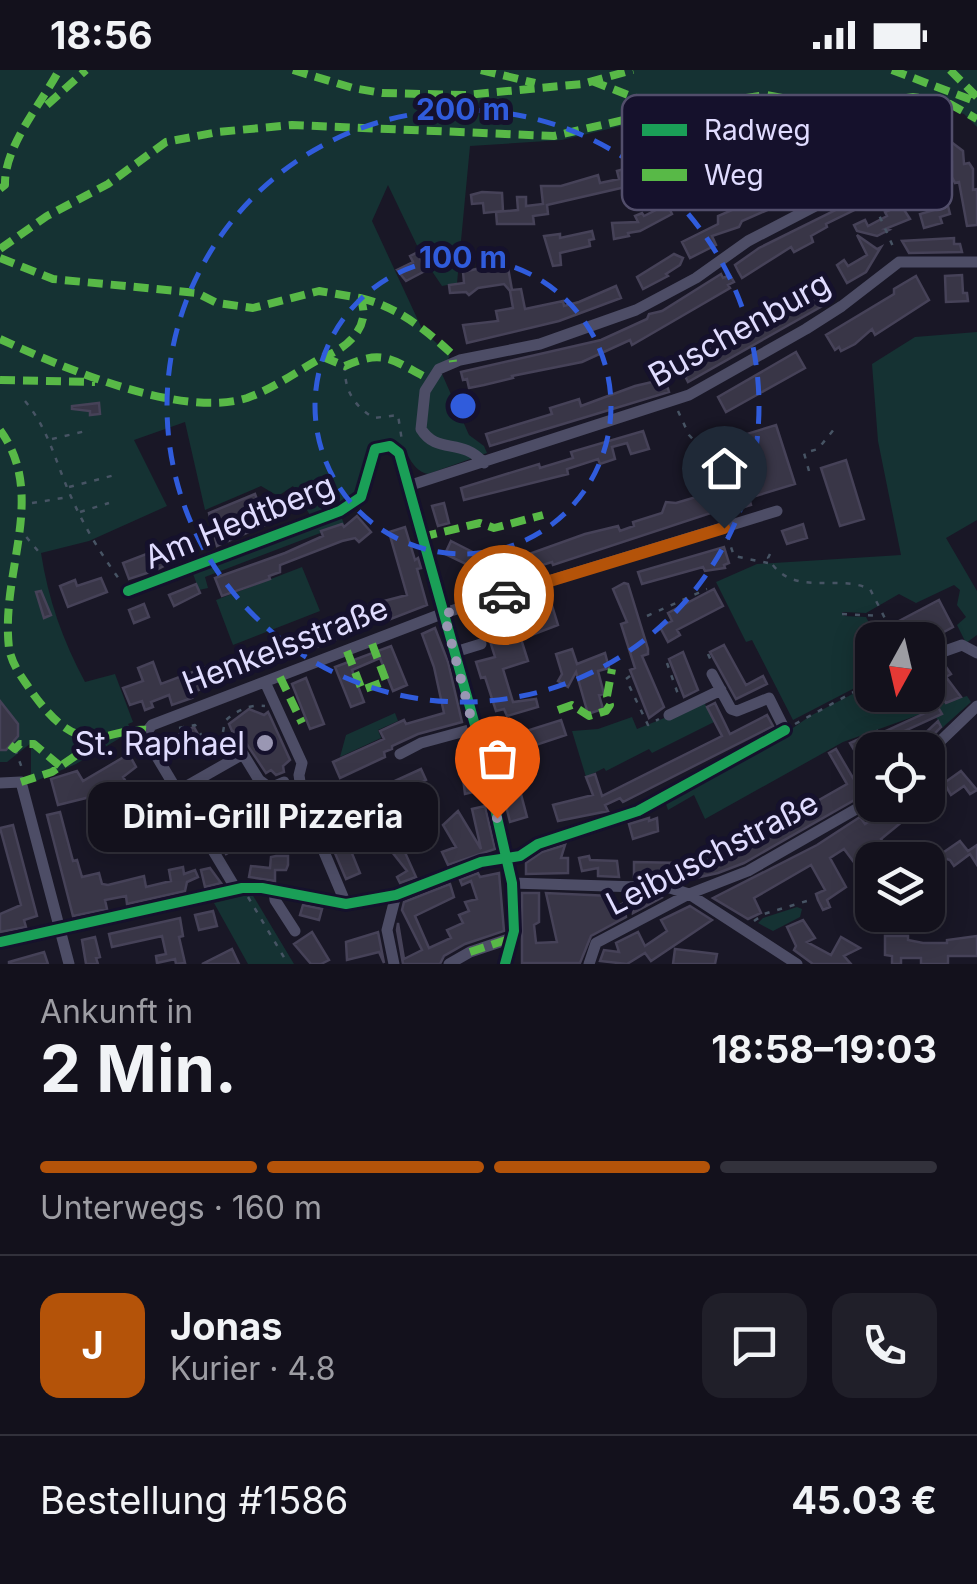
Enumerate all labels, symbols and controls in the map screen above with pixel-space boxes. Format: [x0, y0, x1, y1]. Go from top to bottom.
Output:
text: 18:56 [50, 12, 153, 58]
text: 200 m [416, 91, 510, 127]
legend [622, 95, 952, 210]
text: Radweg [704, 113, 811, 147]
text: Weg [704, 158, 764, 192]
text: 100 m [419, 239, 507, 275]
street label: Buschenburg [642, 263, 836, 395]
centre of rings [445, 388, 481, 424]
pin [682, 426, 767, 529]
icon: home [697, 441, 752, 496]
street label: Am Hedtberg [138, 465, 340, 577]
courier [454, 545, 554, 645]
icon: car [477, 568, 532, 623]
street label: Henkelsstraße [177, 588, 393, 702]
north arrow [855, 622, 945, 712]
map controls [855, 622, 945, 932]
pin [455, 716, 540, 819]
place label: St. Raphael [74, 724, 245, 763]
icon: bag [470, 731, 525, 786]
marker: St. Raphael [254, 732, 276, 754]
button: locate [855, 732, 945, 822]
callout: Dimi-Grill Pizzeria [87, 783, 437, 853]
street label: Leibuschstraße [599, 783, 825, 923]
text: Dimi-Grill Pizzeria [123, 797, 403, 836]
button: layers [855, 842, 945, 932]
text: Ankunft in [40, 992, 193, 1031]
text: 18:58–19:03 [711, 1026, 937, 1072]
text: 2 Min. [40, 1029, 237, 1108]
text: Unterwegs · 160 m [40, 1188, 322, 1227]
button: chat [702, 1293, 807, 1398]
button: phone [832, 1293, 937, 1398]
text: Jonas [170, 1303, 283, 1349]
text: J [81, 1322, 104, 1368]
text: Kurier · 4.8 [170, 1349, 335, 1388]
text: Bestellung #1586 [40, 1477, 348, 1523]
text: 45.03 € [791, 1477, 937, 1523]

